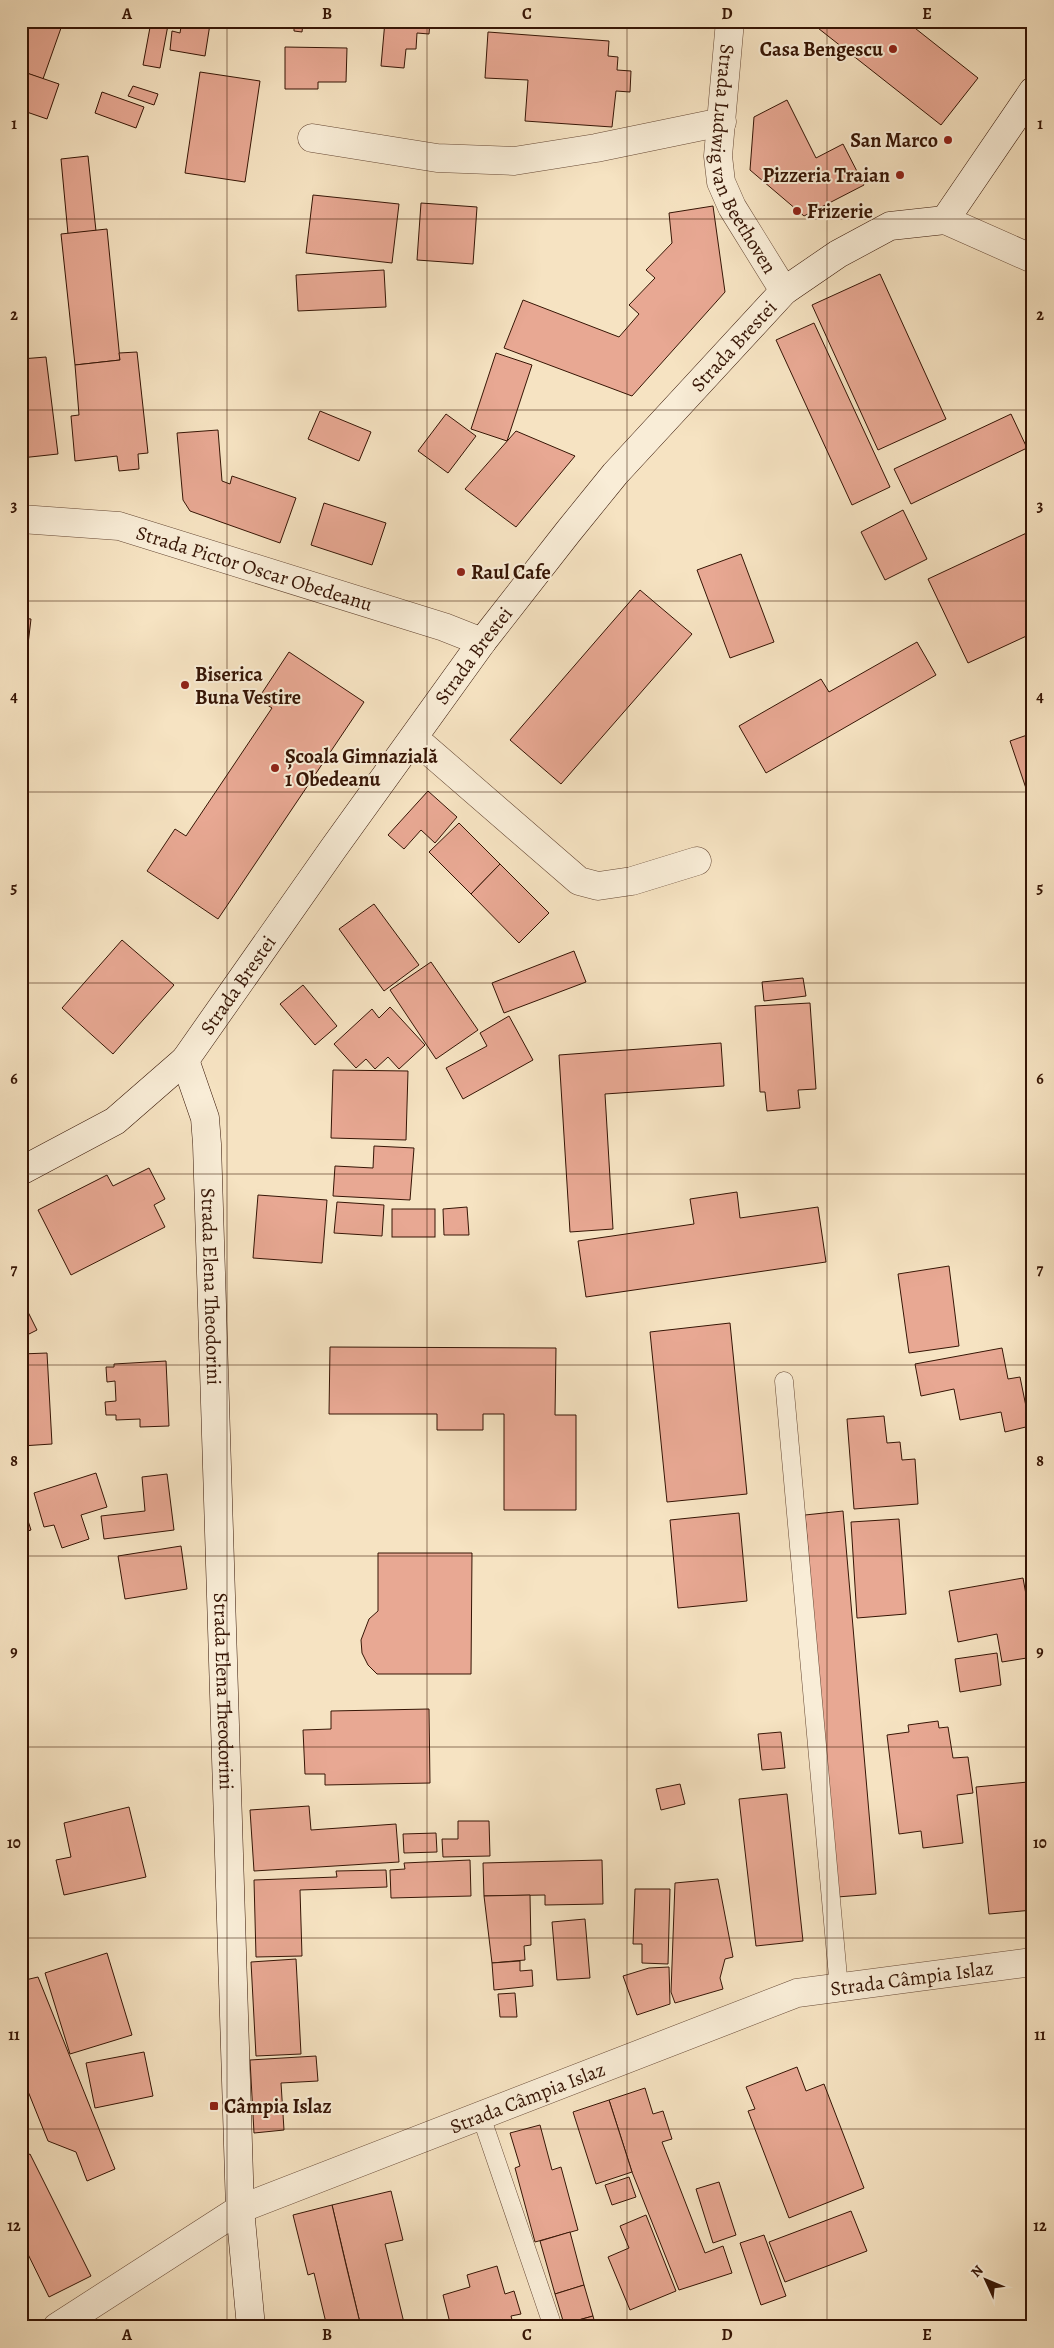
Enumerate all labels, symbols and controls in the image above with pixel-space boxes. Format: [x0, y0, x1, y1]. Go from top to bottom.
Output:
text: A [121, 3, 133, 25]
text: B [322, 3, 332, 25]
text: C [522, 3, 532, 25]
text: D [721, 3, 733, 25]
text: E [922, 3, 932, 25]
place label: Casa Bengescu [760, 36, 883, 63]
street label: Strada Ludwig van Beethoven [704, 43, 783, 279]
marker: Casa Bengescu [887, 43, 899, 55]
text: 1 [11, 113, 17, 135]
text: 1 [1037, 113, 1043, 135]
place label: San Marco [850, 127, 938, 154]
marker: San Marco [942, 134, 954, 146]
place label: Pizzeria Traian [762, 162, 890, 189]
marker: Pizzeria Traian [894, 169, 906, 181]
place label: Frizerie [807, 198, 873, 225]
marker: Frizerie [791, 205, 803, 217]
street label: Strada Brestei [685, 294, 783, 398]
text: 2 [10, 304, 18, 326]
text: 2 [1036, 304, 1044, 326]
text: 3 [11, 495, 18, 517]
text: 3 [1037, 495, 1044, 517]
street label: Strada Pictor Oscar Obedeanu [133, 519, 376, 618]
place label: Raul Cafe [471, 559, 551, 586]
marker: Raul Cafe [455, 566, 467, 578]
street label: Strada Brestei [428, 601, 519, 710]
place label: Biserica Buna Vestire [195, 661, 301, 711]
marker: Biserica Buna Vestire [179, 679, 191, 691]
text: 4 [10, 686, 18, 708]
text: 4 [1036, 686, 1044, 708]
place label: Școala Gimnazială 1 Obedeanu [285, 743, 438, 793]
marker: Școala Gimnazială 1 Obedeanu [269, 762, 281, 774]
text: 5 [11, 877, 18, 899]
text: 5 [1037, 877, 1044, 899]
street label: Strada Brestei [194, 930, 282, 1040]
text: 6 [10, 1068, 18, 1090]
text: 6 [1036, 1068, 1044, 1090]
street label: Strada Elena Theodorini [194, 1187, 227, 1386]
text: 7 [11, 1259, 18, 1281]
text: 7 [1037, 1259, 1044, 1281]
text: 8 [10, 1450, 18, 1472]
text: 8 [1036, 1450, 1044, 1472]
street label: Strada Elena Theodorini [207, 1592, 240, 1790]
text: 9 [10, 1641, 18, 1663]
text: 9 [1036, 1641, 1044, 1663]
text: 10 [7, 1832, 21, 1854]
text: 10 [1033, 1832, 1047, 1854]
street label: Strada Câmpia Islaz [829, 1954, 995, 2002]
text: 11 [8, 2024, 20, 2046]
text: 11 [1034, 2024, 1046, 2046]
street label: Strada Câmpia Islaz [446, 2056, 609, 2140]
place label: Câmpia Islaz [224, 2093, 332, 2120]
marker: Câmpia Islaz [208, 2100, 220, 2112]
text: 12 [7, 2215, 21, 2237]
text: 12 [1033, 2215, 1047, 2237]
north arrow [962, 2256, 1012, 2306]
text: N [967, 2261, 987, 2282]
text: A [121, 2324, 133, 2346]
text: B [322, 2324, 332, 2346]
text: C [522, 2324, 532, 2346]
text: D [721, 2324, 733, 2346]
text: E [922, 2324, 932, 2346]

